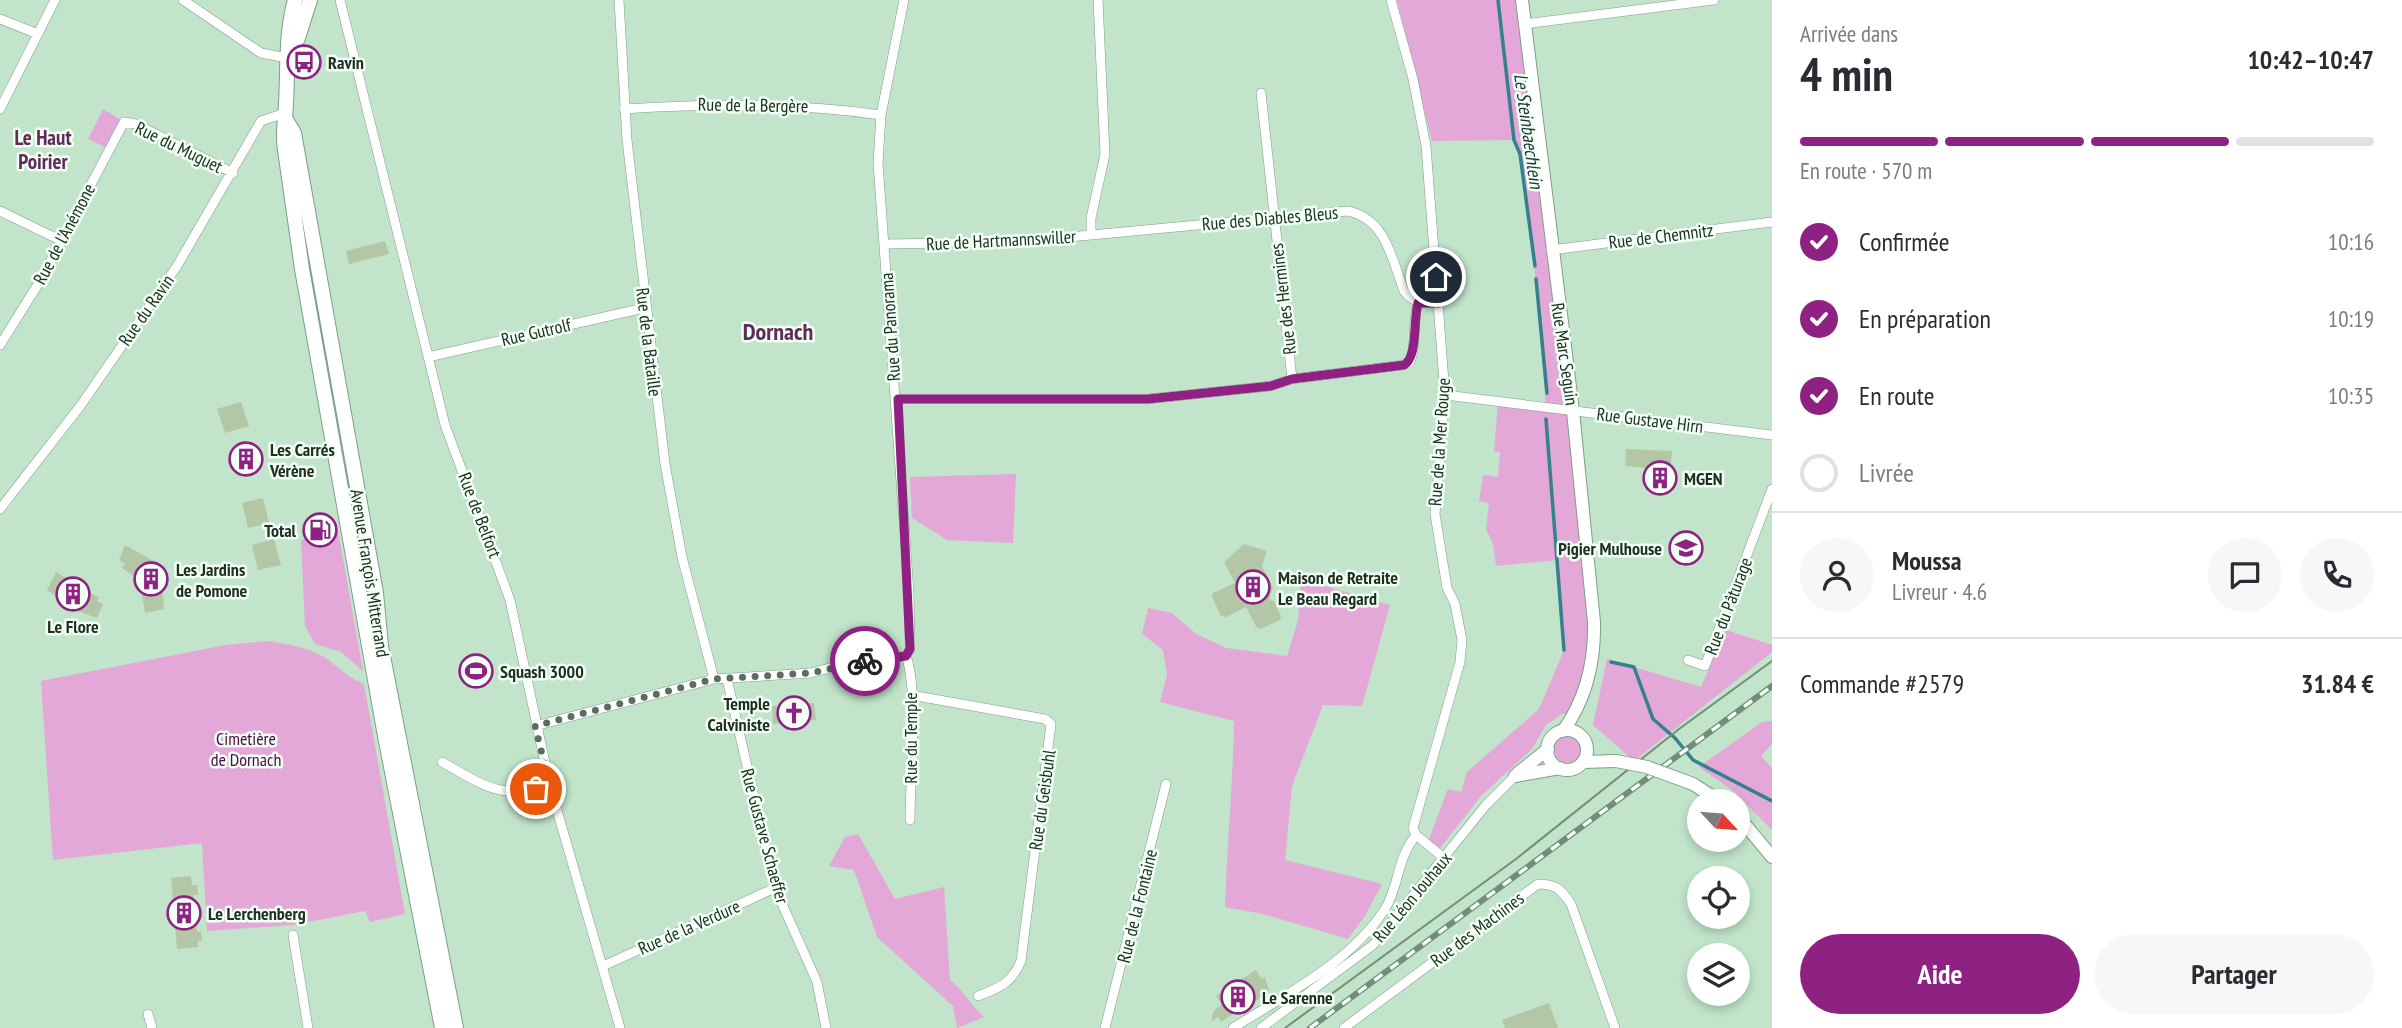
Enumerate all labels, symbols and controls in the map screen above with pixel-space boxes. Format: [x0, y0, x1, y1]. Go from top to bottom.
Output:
text: Arrivée dans [1800, 19, 1898, 48]
bus stop icon: Ravin [285, 43, 323, 81]
text: 10:42–10:47 [2247, 43, 2374, 76]
text: 4 min [1800, 44, 1893, 104]
place label: Ravin [328, 51, 364, 74]
water label: Le Steinbaechlein [1509, 72, 1549, 192]
street label: Rue de la Bergère [698, 93, 808, 117]
street label: Rue du Muguet [132, 116, 226, 178]
district label: Le Haut Poirier [15, 124, 72, 175]
text: En route · 570 m [1800, 156, 1932, 185]
street label: Rue de l'Anémone [28, 180, 100, 288]
street label: Rue des Diables Bleus [1201, 201, 1339, 235]
street label: Rue de Chemnitz [1607, 218, 1715, 254]
icon: check [1800, 223, 1838, 261]
street label: Rue de Hartmannswiller [926, 225, 1077, 255]
text: Confirmée [1859, 225, 1950, 258]
text: 10:16 [2328, 227, 2374, 256]
street label: Rue des Hermines [1265, 242, 1301, 356]
pin [1406, 247, 1466, 307]
icon: home [1417, 258, 1455, 296]
street label: Rue du Ravin [113, 270, 179, 350]
street label: Rue du Panorama [875, 272, 905, 382]
street label: Rue de la Bataille [631, 286, 667, 398]
icon: check [1800, 300, 1838, 338]
street label: Rue Marc Seguin [1546, 301, 1584, 407]
text: En préparation [1859, 302, 1991, 335]
text: 10:19 [2328, 304, 2374, 333]
street label: Rue Gutrolf [499, 313, 574, 351]
district label: Dornach [743, 316, 813, 347]
street label: Rue de la Mer Rouge [1423, 377, 1455, 507]
icon: check [1800, 377, 1838, 415]
text: En route [1859, 379, 1934, 412]
text: 10:35 [2328, 381, 2374, 410]
street label: Rue Gustave Hirn [1595, 402, 1705, 438]
place label: Les Carrés Vérène [269, 438, 335, 482]
building icon: Les Carrés Vérène [227, 440, 265, 478]
text: Livrée [1859, 456, 1914, 489]
building icon: MGEN [1641, 459, 1679, 497]
place label: MGEN [1684, 467, 1722, 490]
street label: Rue de Belfort [453, 469, 507, 561]
street label: Avenue François Mitterrand [345, 487, 395, 659]
fuel station icon: Total [301, 511, 339, 549]
place label: Total [264, 519, 297, 542]
school or university icon: Pigier Mulhouse [1667, 529, 1705, 567]
place label: Pigier Mulhouse [1558, 537, 1662, 560]
button: person [1800, 538, 1874, 612]
button: chat [2208, 538, 2282, 612]
button: phone [2300, 538, 2374, 612]
text: Moussa [1892, 544, 1961, 577]
street label: Rue du Pâturage [1699, 554, 1757, 658]
place label: Les Jardins de Pomone [176, 558, 247, 602]
building icon: Les Jardins de Pomone [132, 560, 170, 598]
place label: Maison de Retraite Le Beau Regard [1278, 566, 1398, 610]
building icon: Maison de Retraite Le Beau Regard [1234, 568, 1272, 606]
building icon: Le Flore [54, 575, 92, 613]
text: Livreur · 4.6 [1892, 577, 1987, 606]
place label: Le Flore [47, 615, 99, 638]
courier [830, 626, 900, 696]
icon: bike [846, 642, 884, 680]
sports icon: Squash 3000 [457, 652, 495, 690]
place label: Squash 3000 [500, 660, 584, 683]
text: Commande #2579 [1800, 667, 1964, 700]
text: 31.84 € [2301, 667, 2374, 700]
place label: Temple Calviniste [708, 692, 770, 736]
street label: Rue du Temple [899, 692, 922, 784]
church icon: Temple Calviniste [775, 694, 813, 732]
park label: Cimetière de Dornach [211, 727, 281, 771]
street label: Rue du Geisbuhl [1024, 748, 1061, 852]
pin [506, 759, 566, 819]
street label: Rue Gustave Schaeffer [736, 766, 794, 906]
icon: bag [517, 770, 555, 808]
north arrow [1687, 789, 1750, 852]
map controls [1687, 789, 1750, 1006]
street label: Rue Léon Jouhaux [1367, 846, 1457, 947]
street label: Rue de la Fontaine [1112, 847, 1162, 965]
button: locate [1687, 866, 1750, 929]
street label: Rue des Machines [1426, 886, 1528, 972]
building icon: Le Lerchenberg [165, 894, 203, 932]
street label: Rue de la Verdure [634, 894, 744, 960]
place label: Le Lerchenberg [208, 902, 306, 925]
button: Aide [1800, 934, 2080, 1014]
button: Partager [2094, 934, 2374, 1014]
button: layers [1687, 943, 1750, 1006]
building icon: Le Sarenne [1219, 978, 1257, 1016]
place label: Le Sarenne [1262, 986, 1333, 1009]

